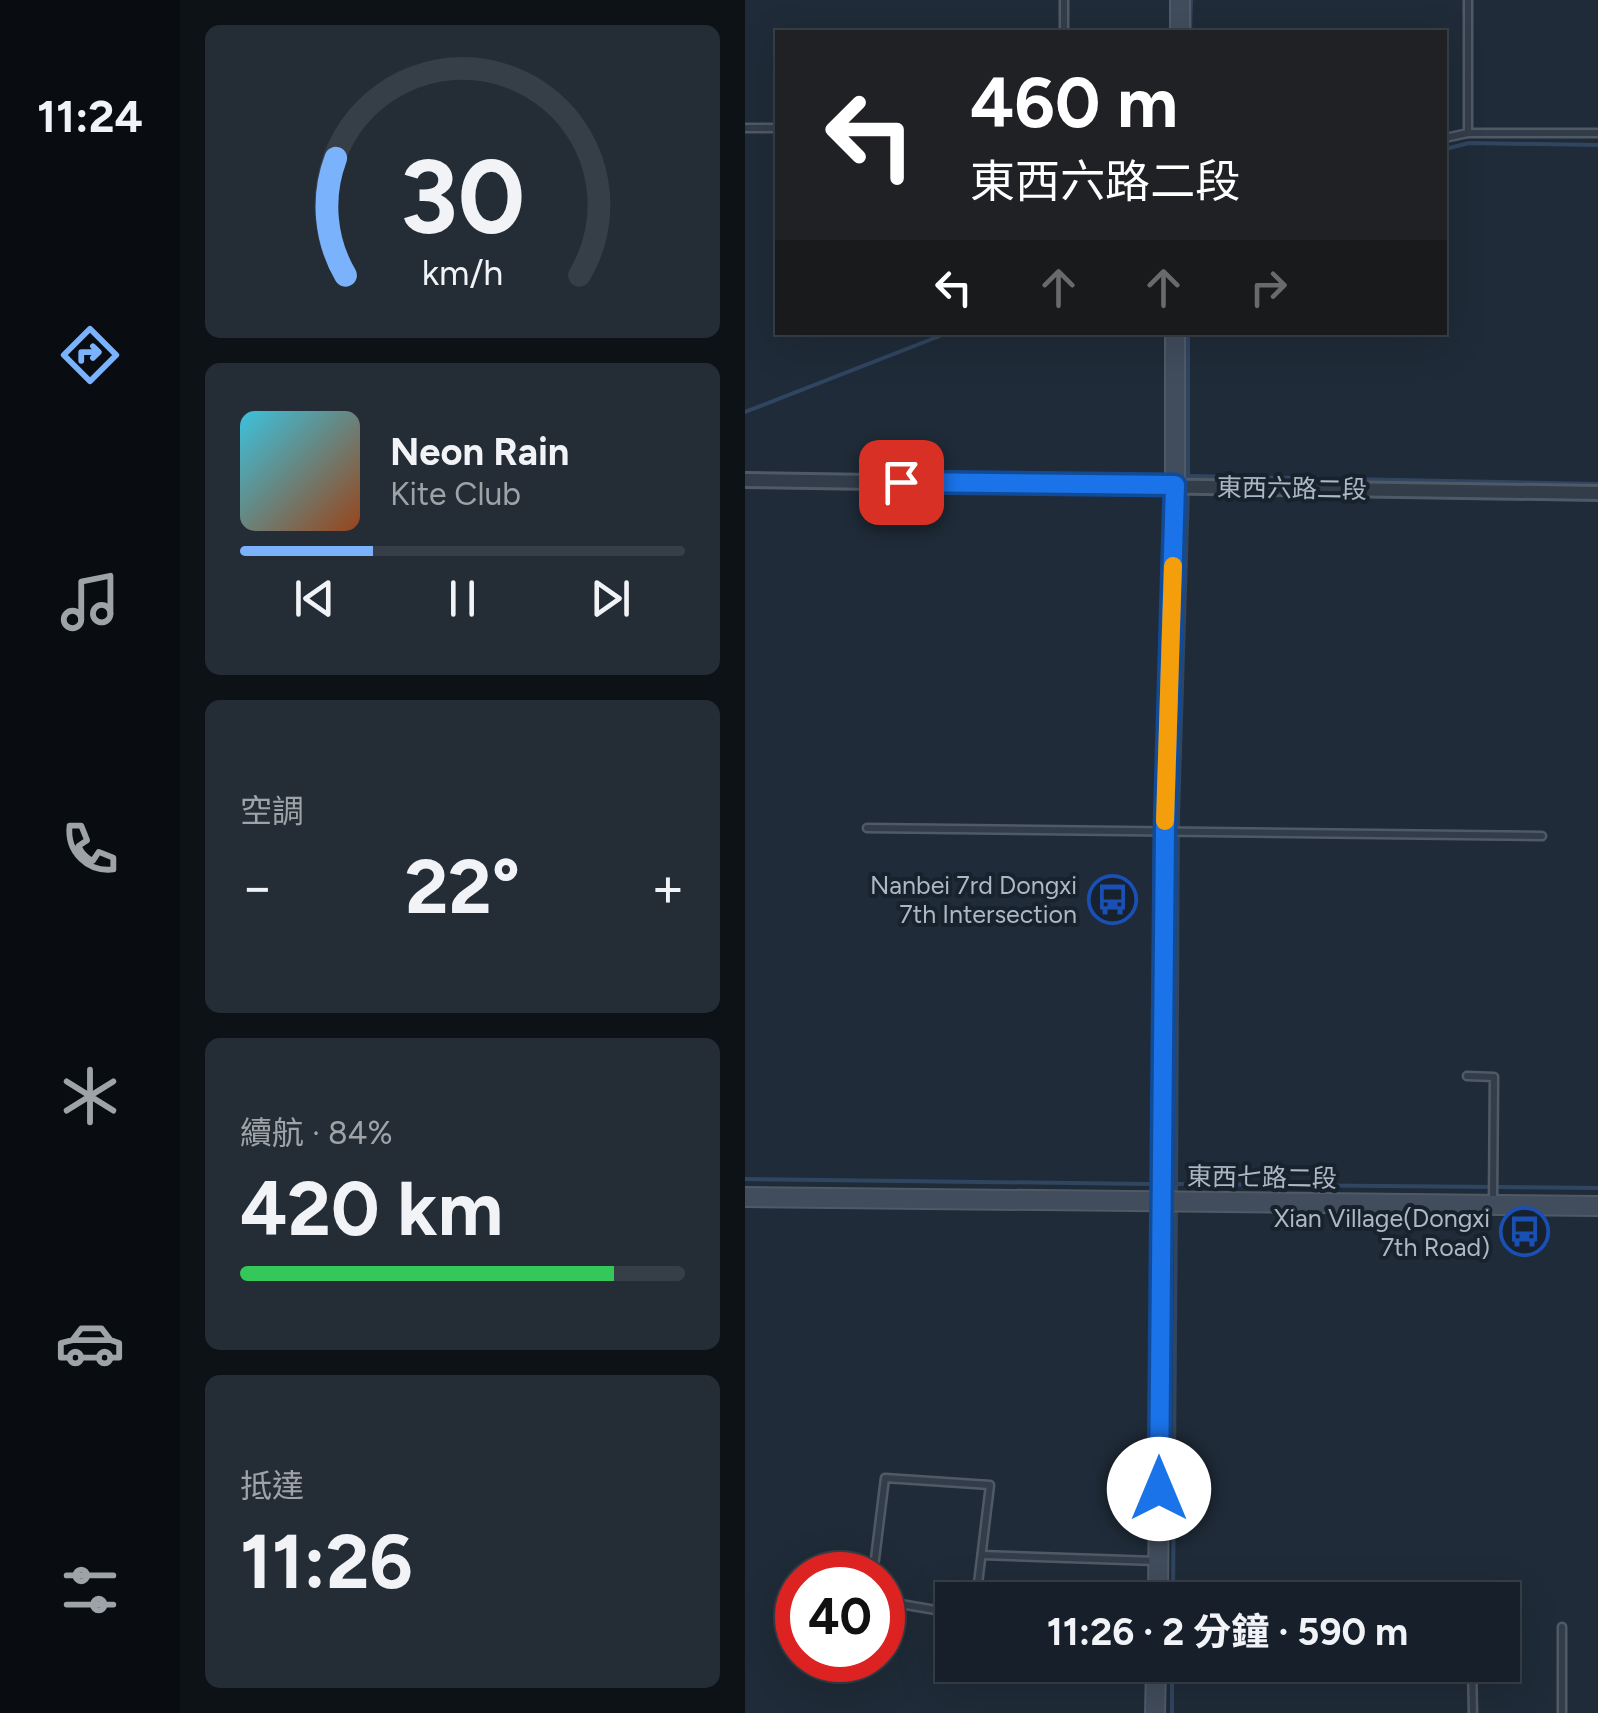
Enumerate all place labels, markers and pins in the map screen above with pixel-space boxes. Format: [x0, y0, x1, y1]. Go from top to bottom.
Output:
pin [859, 440, 944, 525]
place label: Nanbei 7rd Dongxi 7th Intersection [870, 870, 1077, 929]
bus stop icon: Nanbei 7rd Dongxi 7th Intersection [1086, 873, 1138, 925]
place label: Xian Village(Dongxi 7th Road) [1274, 1203, 1490, 1262]
bus stop icon: Xian Village(Dongxi 7th Road) [1499, 1206, 1551, 1258]

